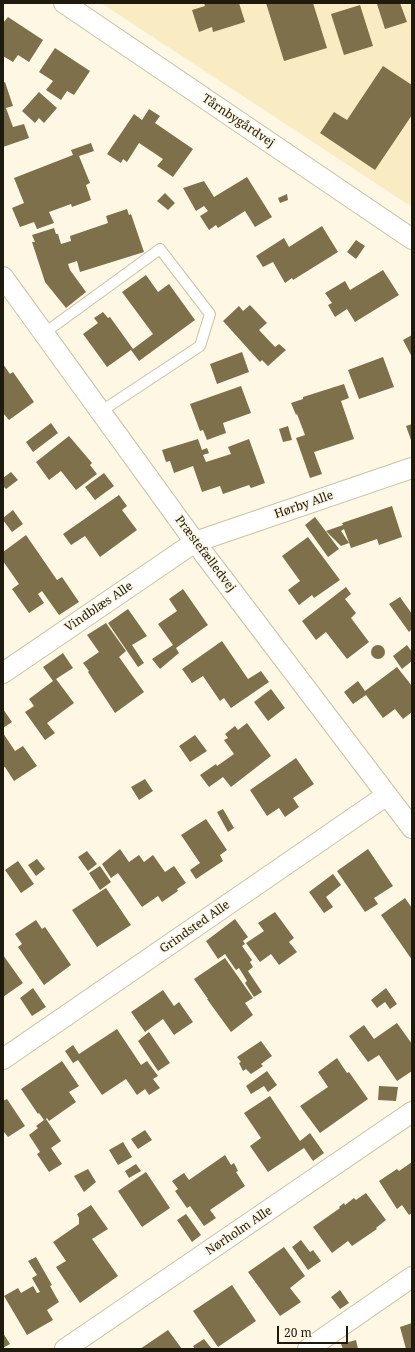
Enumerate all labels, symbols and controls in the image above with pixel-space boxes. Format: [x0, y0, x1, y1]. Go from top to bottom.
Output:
street label: Tårnbygårdvej [199, 91, 277, 151]
street label: Hørby Alle [273, 488, 335, 522]
street label: Præstefælledvej [172, 513, 238, 595]
street label: Vindblæs Alle [62, 579, 136, 635]
street label: Grindsted Alle [157, 898, 233, 956]
street label: Nørholm Alle [203, 1204, 275, 1258]
scale bar [279, 1318, 350, 1344]
text: 20 m [284, 1324, 312, 1341]

